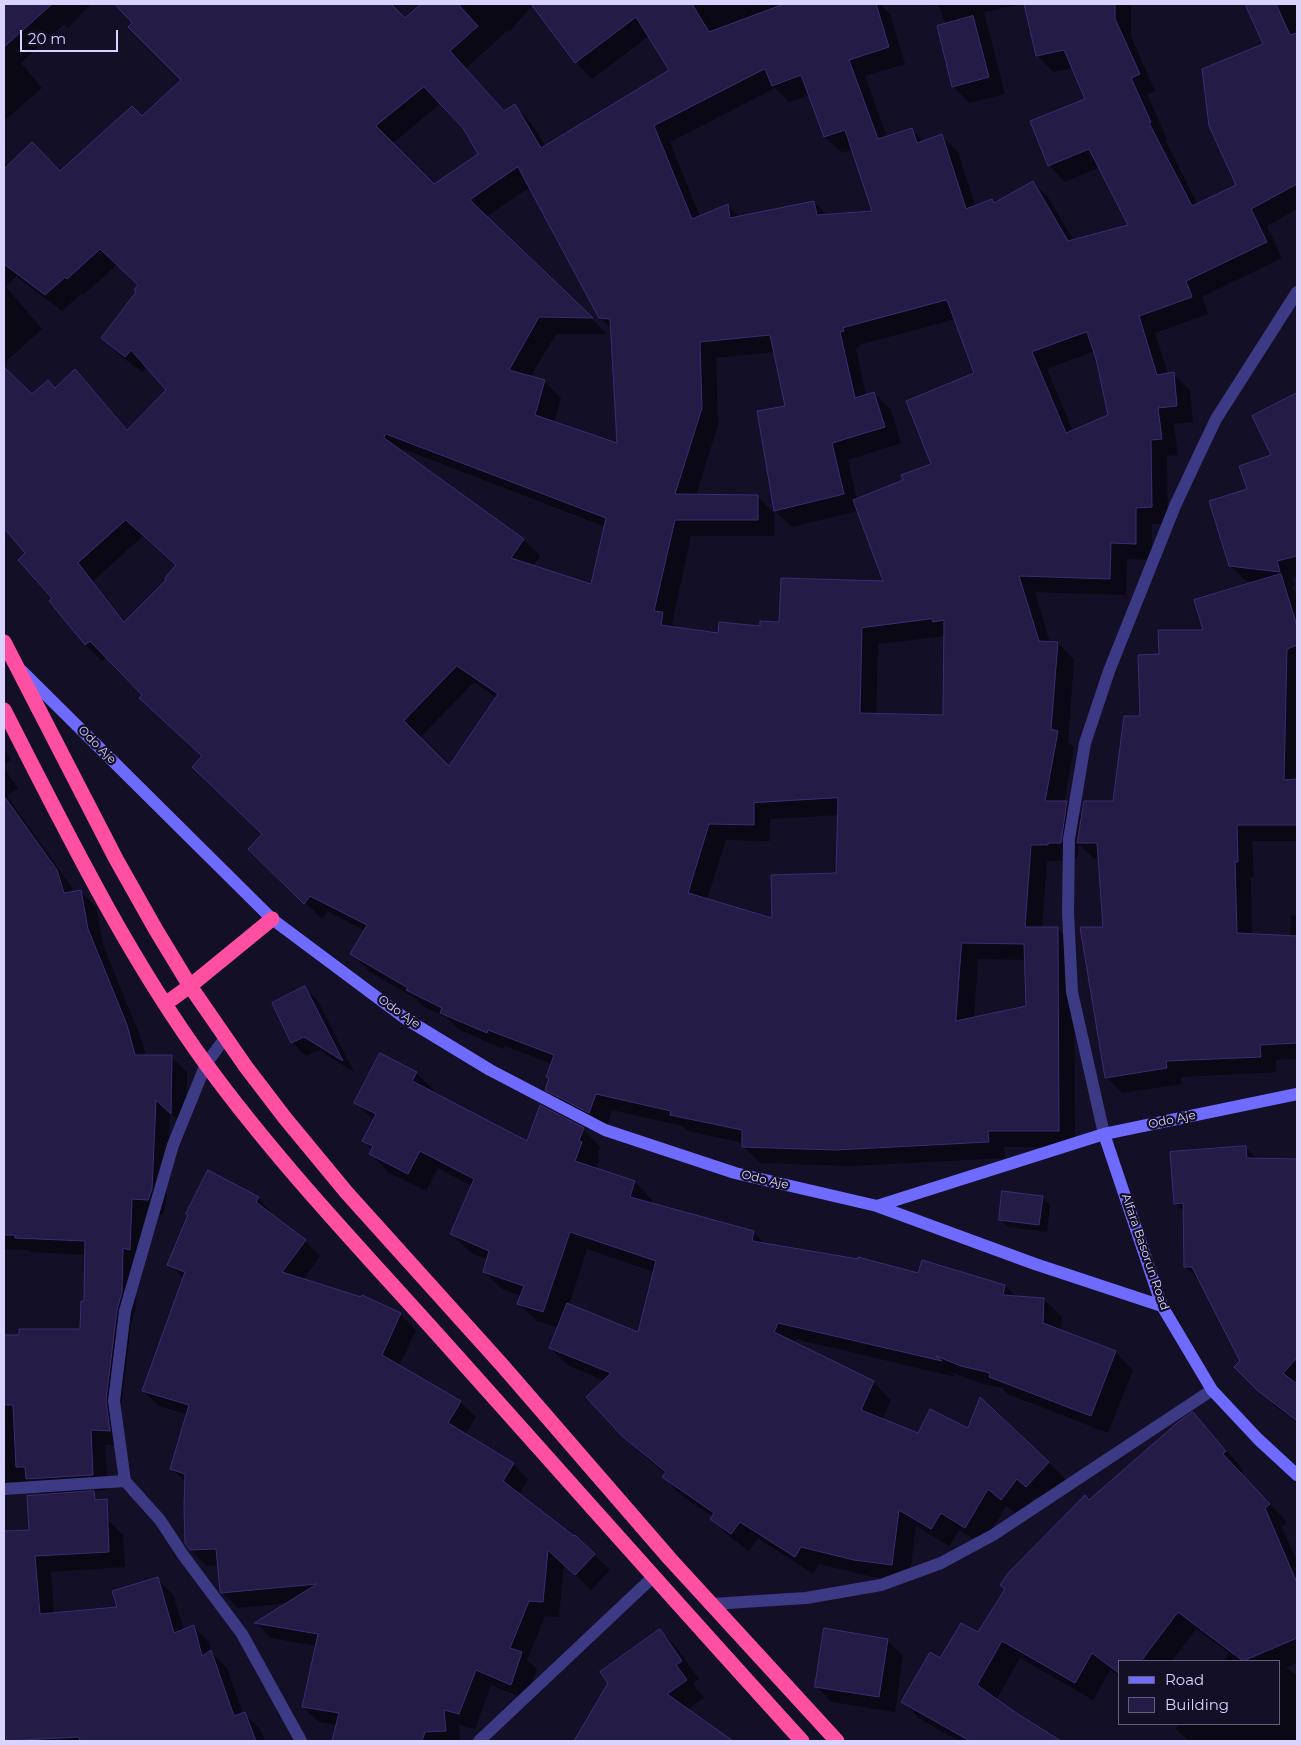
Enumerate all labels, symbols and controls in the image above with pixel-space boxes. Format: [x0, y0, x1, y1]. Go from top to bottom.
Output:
scale bar [22, 20, 120, 52]
text: 20 m [28, 29, 66, 48]
street label: Odo Aje [75, 723, 119, 767]
street label: Odo Aje [375, 992, 423, 1032]
street label: Odo Aje [1147, 1108, 1197, 1132]
street label: Odo Aje [740, 1168, 790, 1192]
street label: Alfara Basorun Road [1118, 1192, 1172, 1312]
legend [1118, 1660, 1281, 1725]
text: Road [1165, 1670, 1204, 1689]
text: Building [1165, 1695, 1229, 1714]

